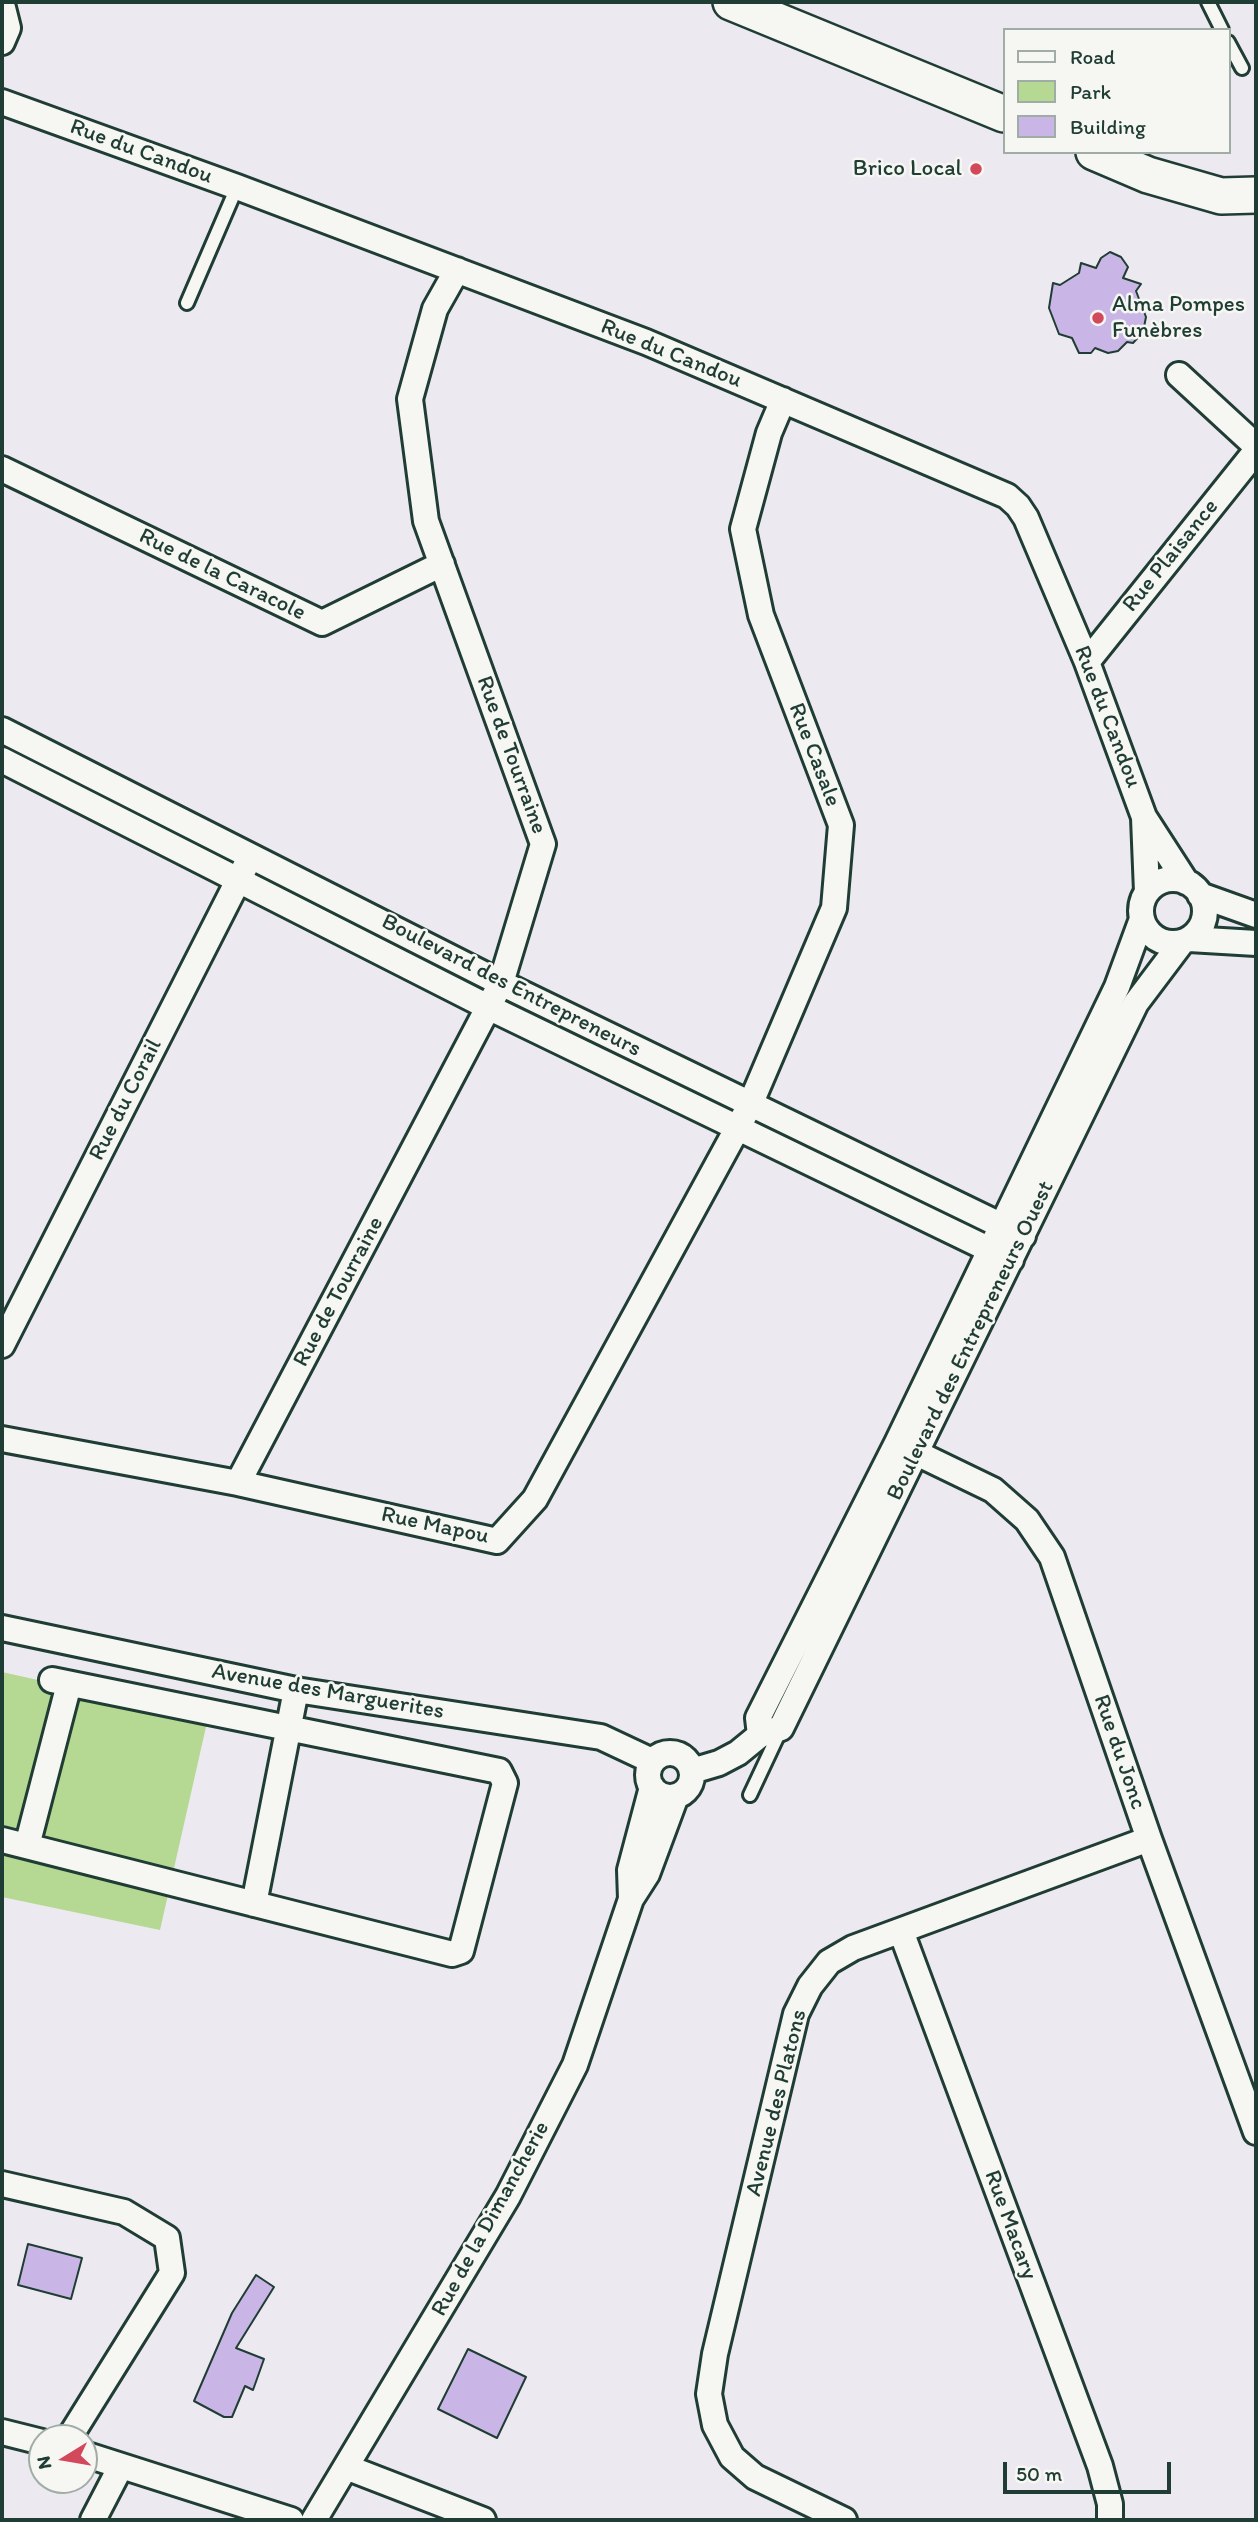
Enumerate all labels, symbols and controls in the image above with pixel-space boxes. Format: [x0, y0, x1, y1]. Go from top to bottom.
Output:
legend [1002, 28, 1230, 154]
text: Road [1070, 44, 1115, 69]
text: Park [1070, 79, 1111, 104]
street label: Rue du Candou [66, 113, 216, 191]
text: Building [1070, 114, 1146, 139]
place label: Brico Local [853, 155, 962, 183]
marker: Brico Local [968, 161, 984, 177]
place label: Alma Pompes Funèbres [1112, 291, 1245, 345]
marker: Alma Pompes Funèbres [1090, 310, 1106, 326]
street label: Rue du Candou [596, 313, 746, 395]
street label: Rue Plaisance [1117, 494, 1225, 618]
street label: Rue de la Caracole [134, 523, 310, 627]
street label: Rue du Candou [1067, 642, 1147, 792]
street label: Rue de Tourraine [470, 672, 552, 838]
street label: Rue Casale [782, 699, 846, 811]
street label: Boulevard des Entrepreneurs [377, 908, 645, 1064]
street label: Rue du Corail [84, 1035, 168, 1165]
street label: Boulevard des Entrepreneurs Ouest [881, 1177, 1061, 1505]
street label: Rue de Tourraine [288, 1212, 390, 1372]
street label: Rue Mapou [379, 1501, 491, 1551]
street label: Avenue des Marguerites [210, 1658, 446, 1726]
street label: Rue du Jonc [1087, 1691, 1151, 1813]
street label: Avenue des Platons [740, 2007, 814, 2199]
street label: Rue de la Dimancherie [426, 2117, 556, 2321]
street label: Rue Macary [977, 2167, 1043, 2283]
north arrow [28, 2424, 98, 2494]
scale bar [1006, 2448, 1174, 2492]
text: N [31, 2454, 56, 2471]
text: 50 m [1016, 2461, 1062, 2486]

